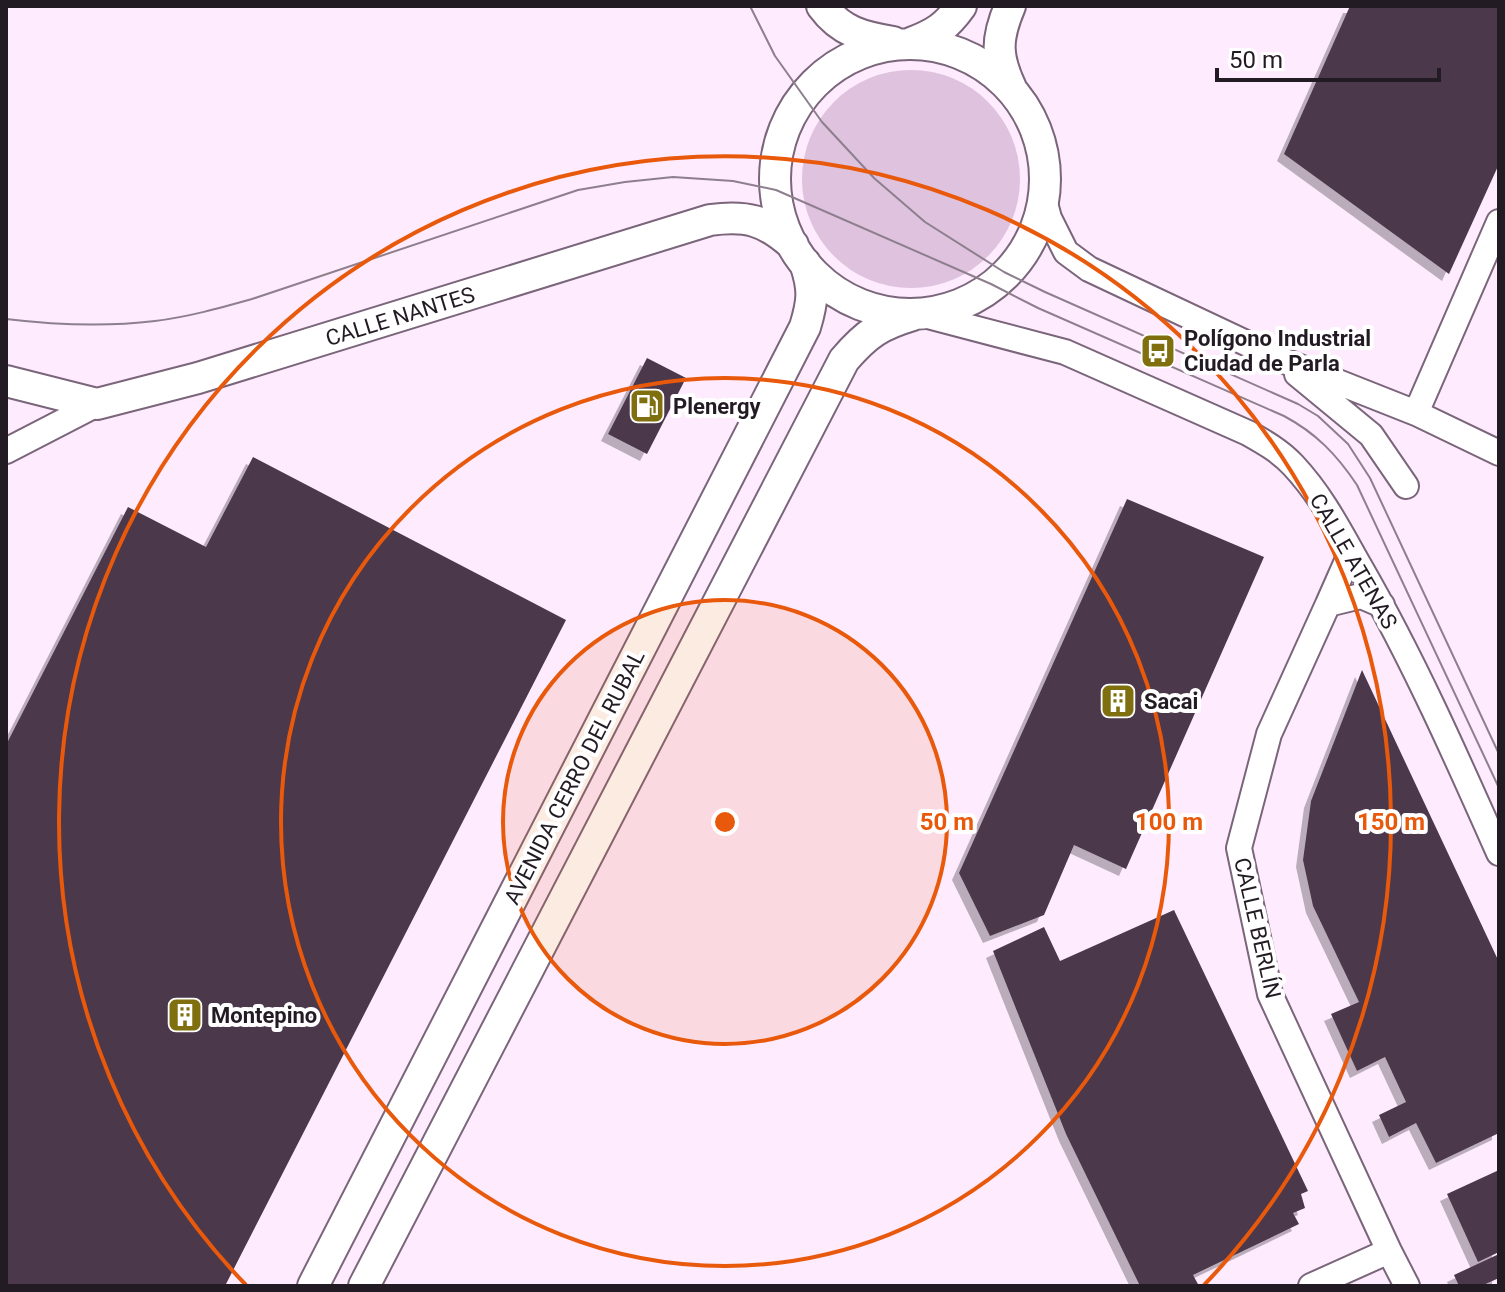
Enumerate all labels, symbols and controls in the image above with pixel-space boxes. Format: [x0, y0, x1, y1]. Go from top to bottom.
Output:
scale bar [1217, 32, 1439, 82]
text: 50 m [1229, 46, 1283, 74]
street label: CALLE NANTES [323, 282, 478, 351]
place label: Polígono Industrial Ciudad de Parla [1184, 326, 1371, 376]
bus stop icon: Polígono Industrial Ciudad de Parla [1139, 332, 1177, 370]
fuel station icon: Plenergy [628, 387, 666, 425]
place label: Plenergy [673, 394, 762, 419]
street label: CALLE ATENAS [1305, 489, 1402, 633]
street label: AVENIDA CERRO DEL RUBAL [499, 646, 650, 909]
building icon: Sacai [1099, 682, 1137, 720]
place label: Sacai [1144, 689, 1198, 714]
centre of rings [711, 808, 739, 836]
text: 50 m [920, 808, 974, 836]
text: 100 m [1135, 808, 1203, 836]
text: 150 m [1357, 808, 1425, 836]
street label: CALLE BERLÍN [1229, 855, 1286, 1001]
building icon: Montepino [166, 996, 204, 1034]
place label: Montepino [211, 1003, 317, 1028]

